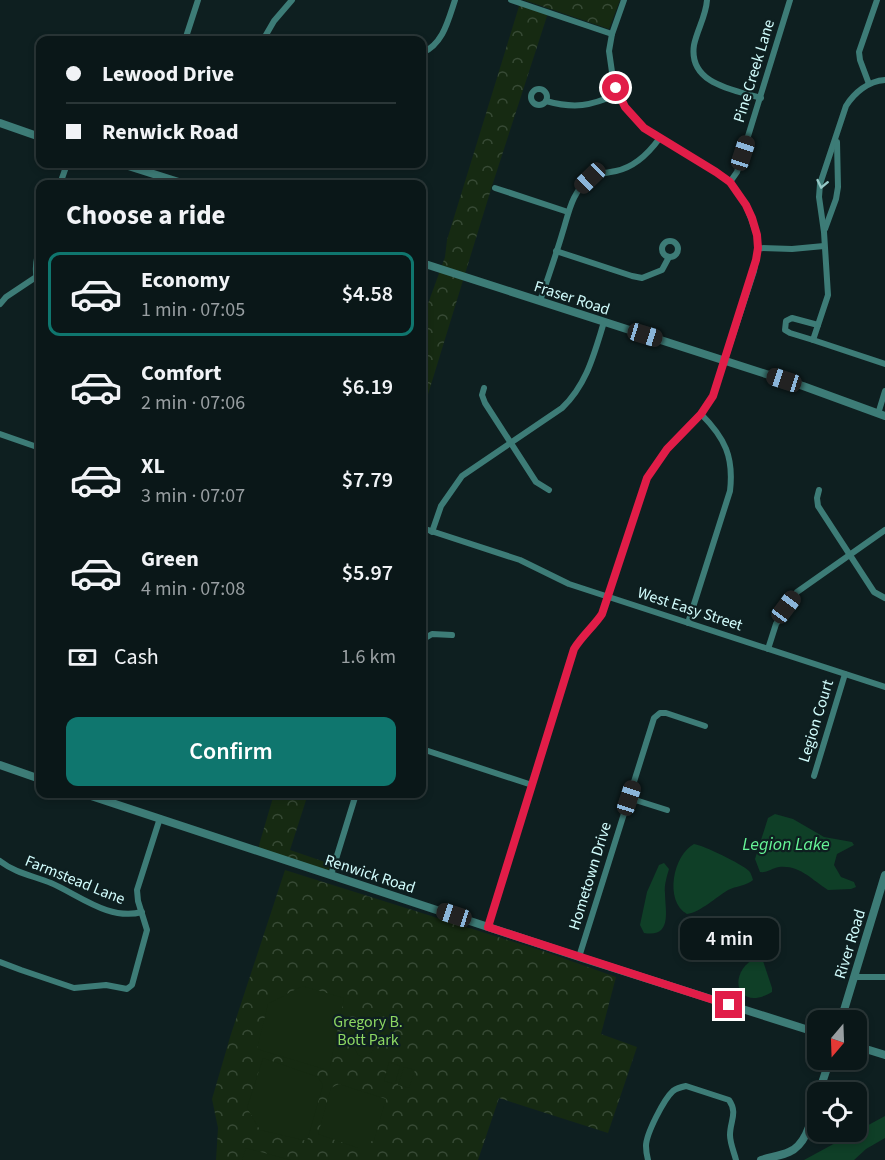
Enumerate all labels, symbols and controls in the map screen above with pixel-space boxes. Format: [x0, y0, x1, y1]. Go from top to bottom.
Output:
street label: Pine Creek Lane [728, 17, 780, 125]
text: Lewood Drive [102, 58, 234, 90]
route start [602, 74, 629, 101]
text: Renwick Road [102, 116, 239, 148]
car [729, 133, 757, 173]
car [571, 159, 609, 197]
one-way arrow [816, 179, 829, 189]
text: Choose a ride [66, 196, 226, 235]
text: Economy [141, 264, 230, 296]
icon: car [69, 267, 123, 321]
street label: Fraser Road [531, 275, 613, 321]
text: $4.58 [342, 278, 393, 310]
text: 1 min · 07:05 [141, 296, 245, 324]
car [625, 321, 665, 349]
text: Comfort [141, 357, 222, 389]
icon: car [69, 360, 123, 414]
car [764, 366, 804, 394]
text: $6.19 [342, 371, 393, 403]
text: 2 min · 07:06 [141, 389, 245, 417]
text: XL [141, 450, 165, 482]
icon: car [69, 453, 123, 507]
text: $7.79 [342, 464, 393, 496]
text: 3 min · 07:07 [141, 482, 245, 510]
text: Green [141, 543, 199, 575]
icon: car [69, 546, 123, 600]
text: $5.97 [342, 557, 393, 589]
text: 4 min · 07:08 [141, 575, 245, 603]
street label: West Easy Street [635, 582, 746, 637]
car [768, 587, 804, 627]
icon: cash [66, 641, 99, 674]
text: Cash [114, 641, 159, 673]
text: 1.6 km [341, 643, 396, 671]
street label: Legion Court [793, 676, 839, 765]
button: Confirm [66, 717, 396, 786]
car [615, 778, 643, 818]
street label: Hometown Drive [563, 819, 617, 933]
water label: Legion Lake [742, 832, 830, 857]
street label: Renwick Road [322, 849, 418, 899]
street label: Farmstead Lane [22, 850, 128, 910]
car [434, 901, 474, 929]
street label: River Road [829, 907, 871, 981]
callout: 4 min [680, 918, 778, 960]
text: 4 min [706, 925, 753, 953]
route end [715, 991, 742, 1018]
north arrow [807, 1010, 867, 1070]
map controls [807, 1010, 867, 1142]
park label: Gregory B. Bott Park [333, 1011, 403, 1051]
button: locate [807, 1082, 867, 1142]

